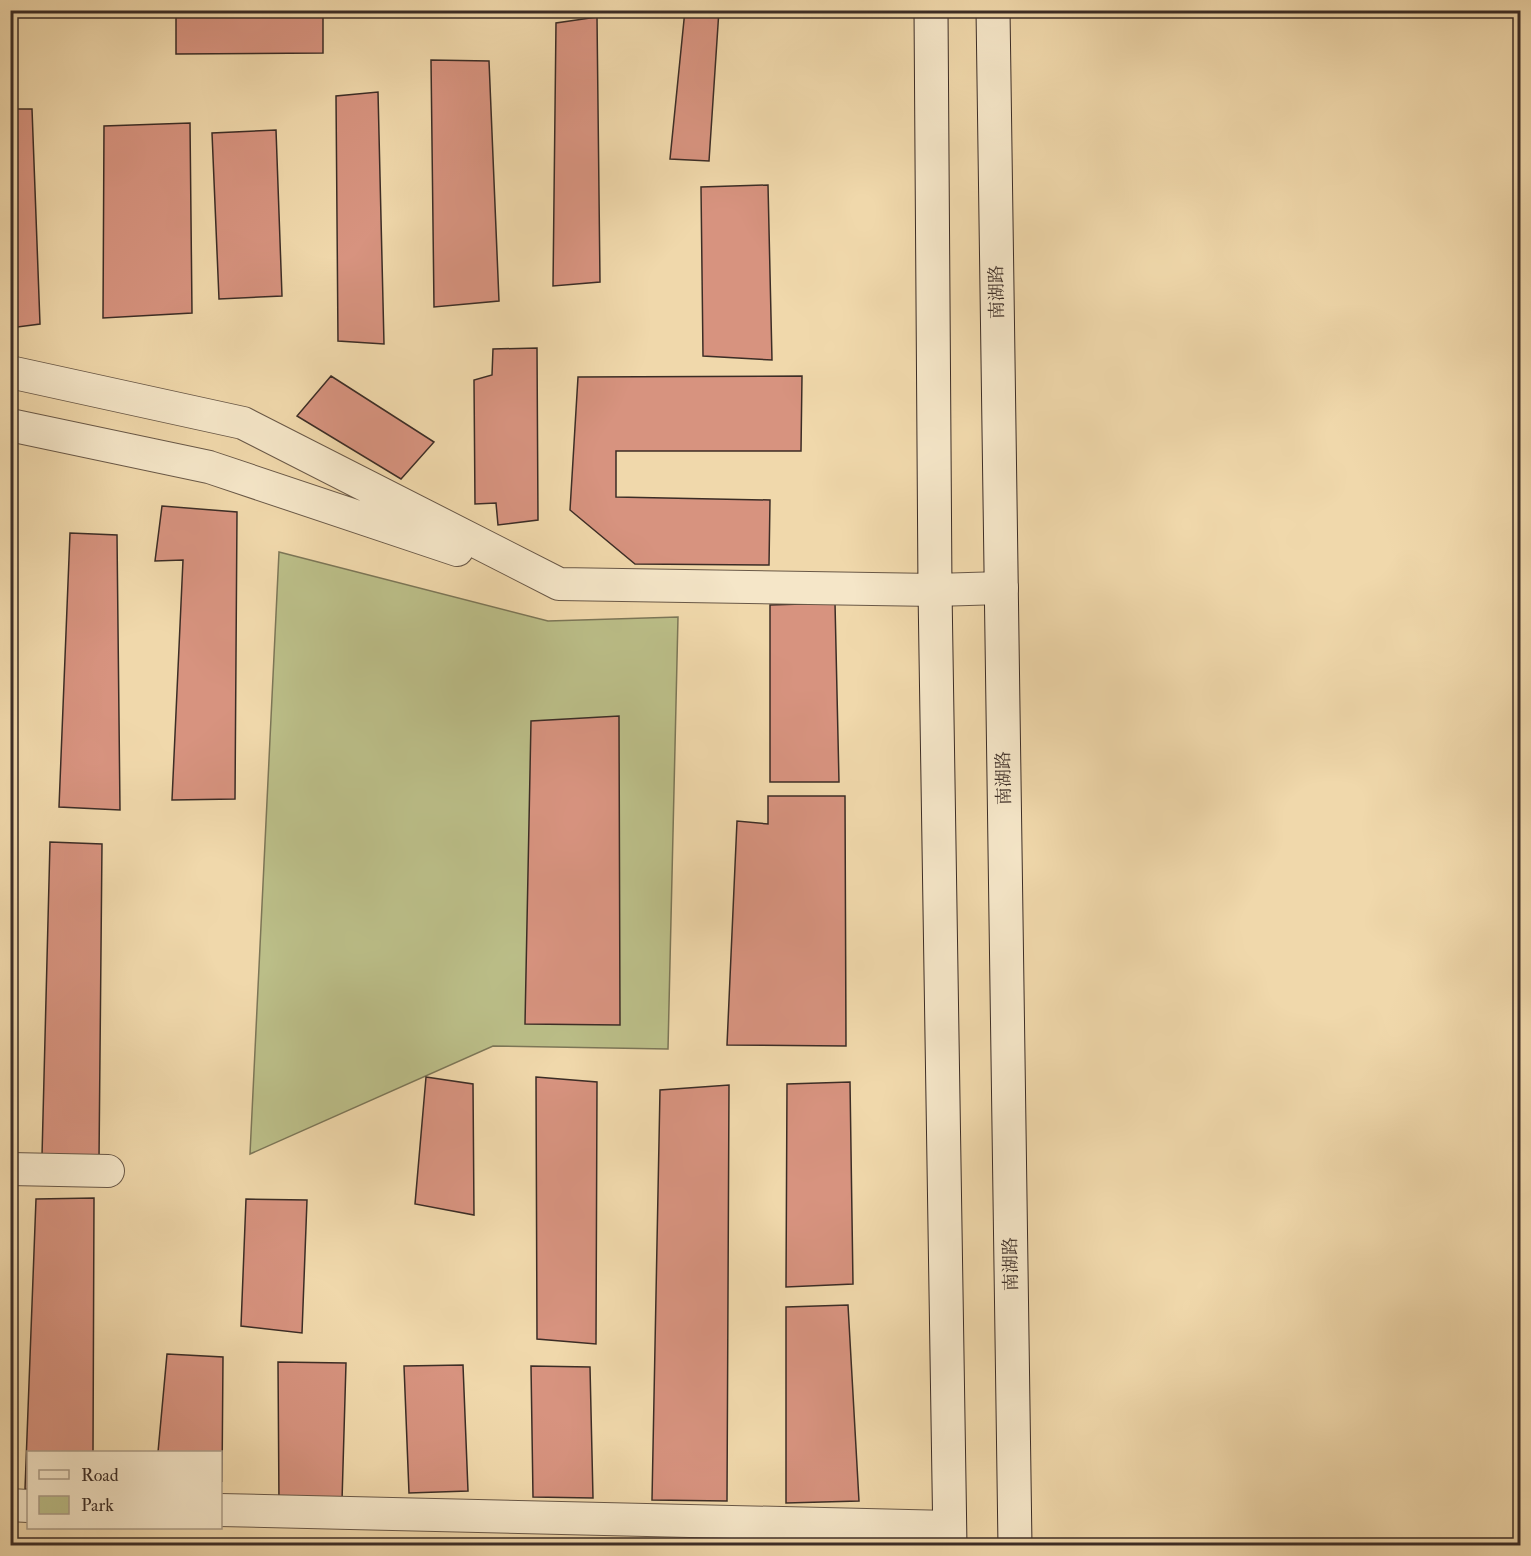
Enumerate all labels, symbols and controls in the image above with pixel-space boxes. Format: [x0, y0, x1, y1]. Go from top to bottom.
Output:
street label: 南湖路 [985, 265, 1009, 319]
street label: 南湖路 [992, 751, 1016, 805]
street label: 南湖路 [999, 1237, 1023, 1291]
legend [27, 1451, 222, 1529]
text: Road [81, 1464, 119, 1487]
text: Park [81, 1494, 114, 1517]

